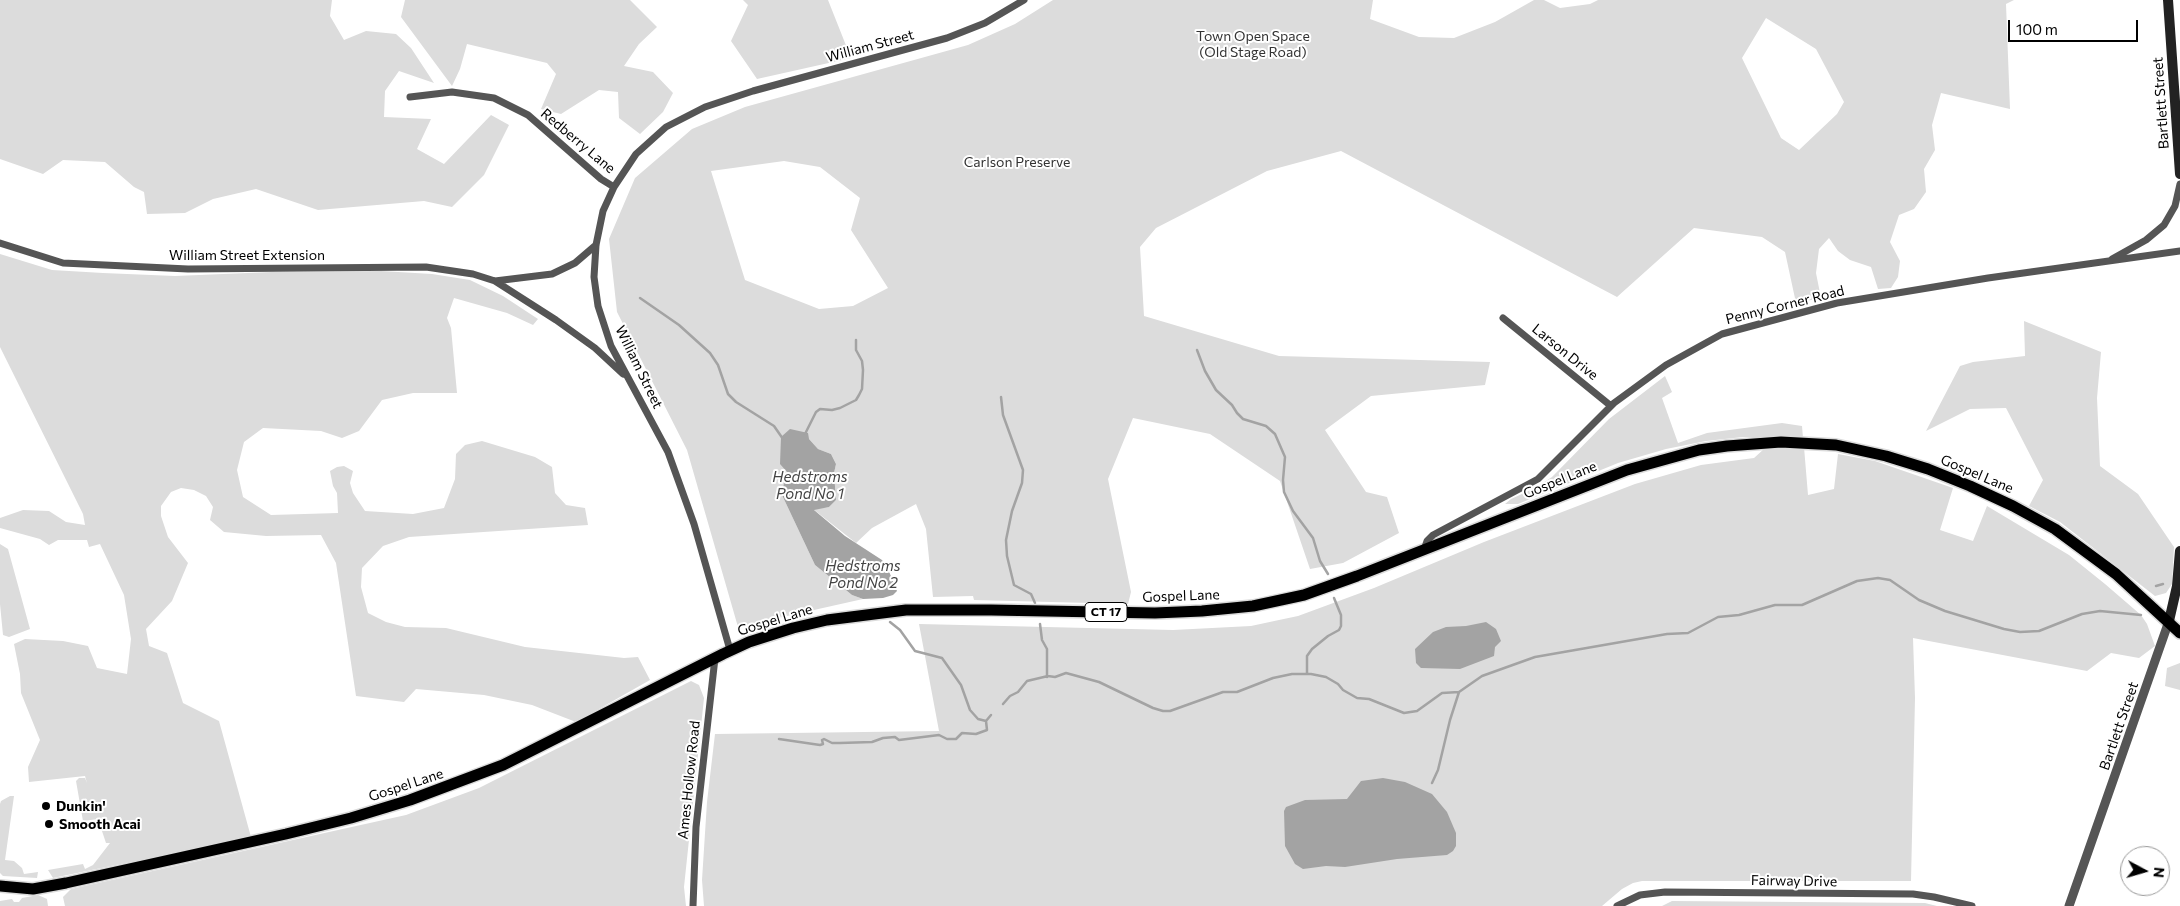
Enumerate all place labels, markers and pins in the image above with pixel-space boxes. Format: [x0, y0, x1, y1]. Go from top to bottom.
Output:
place label: Dunkin' [56, 798, 106, 814]
marker: Dunkin' [40, 800, 52, 812]
place label: Smooth Acai [59, 816, 141, 832]
marker: Smooth Acai [43, 818, 55, 830]

